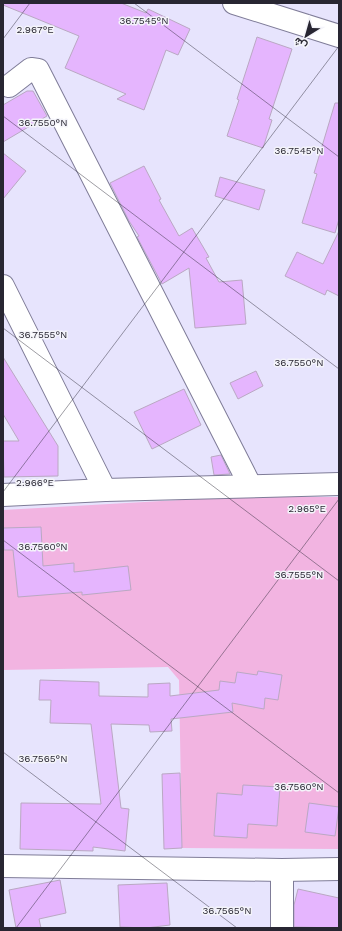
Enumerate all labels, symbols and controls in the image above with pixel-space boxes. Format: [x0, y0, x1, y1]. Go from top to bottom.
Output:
text: 36.7545°N [120, 15, 169, 26]
north arrow [286, 16, 326, 56]
text: 2.967°E [16, 24, 54, 35]
text: ش [291, 34, 309, 53]
text: 36.7550°N [18, 117, 68, 128]
text: 36.7545°N [275, 145, 324, 156]
text: 36.7555°N [19, 329, 67, 340]
text: 36.7550°N [274, 357, 324, 368]
text: 2.966°E [16, 477, 54, 488]
text: 2.965°E [288, 503, 326, 514]
text: 36.7560°N [18, 541, 68, 552]
text: 36.7555°N [275, 569, 323, 580]
text: 36.7565°N [19, 753, 67, 764]
text: 36.7560°N [274, 781, 324, 792]
text: 36.7565°N [203, 905, 251, 916]

